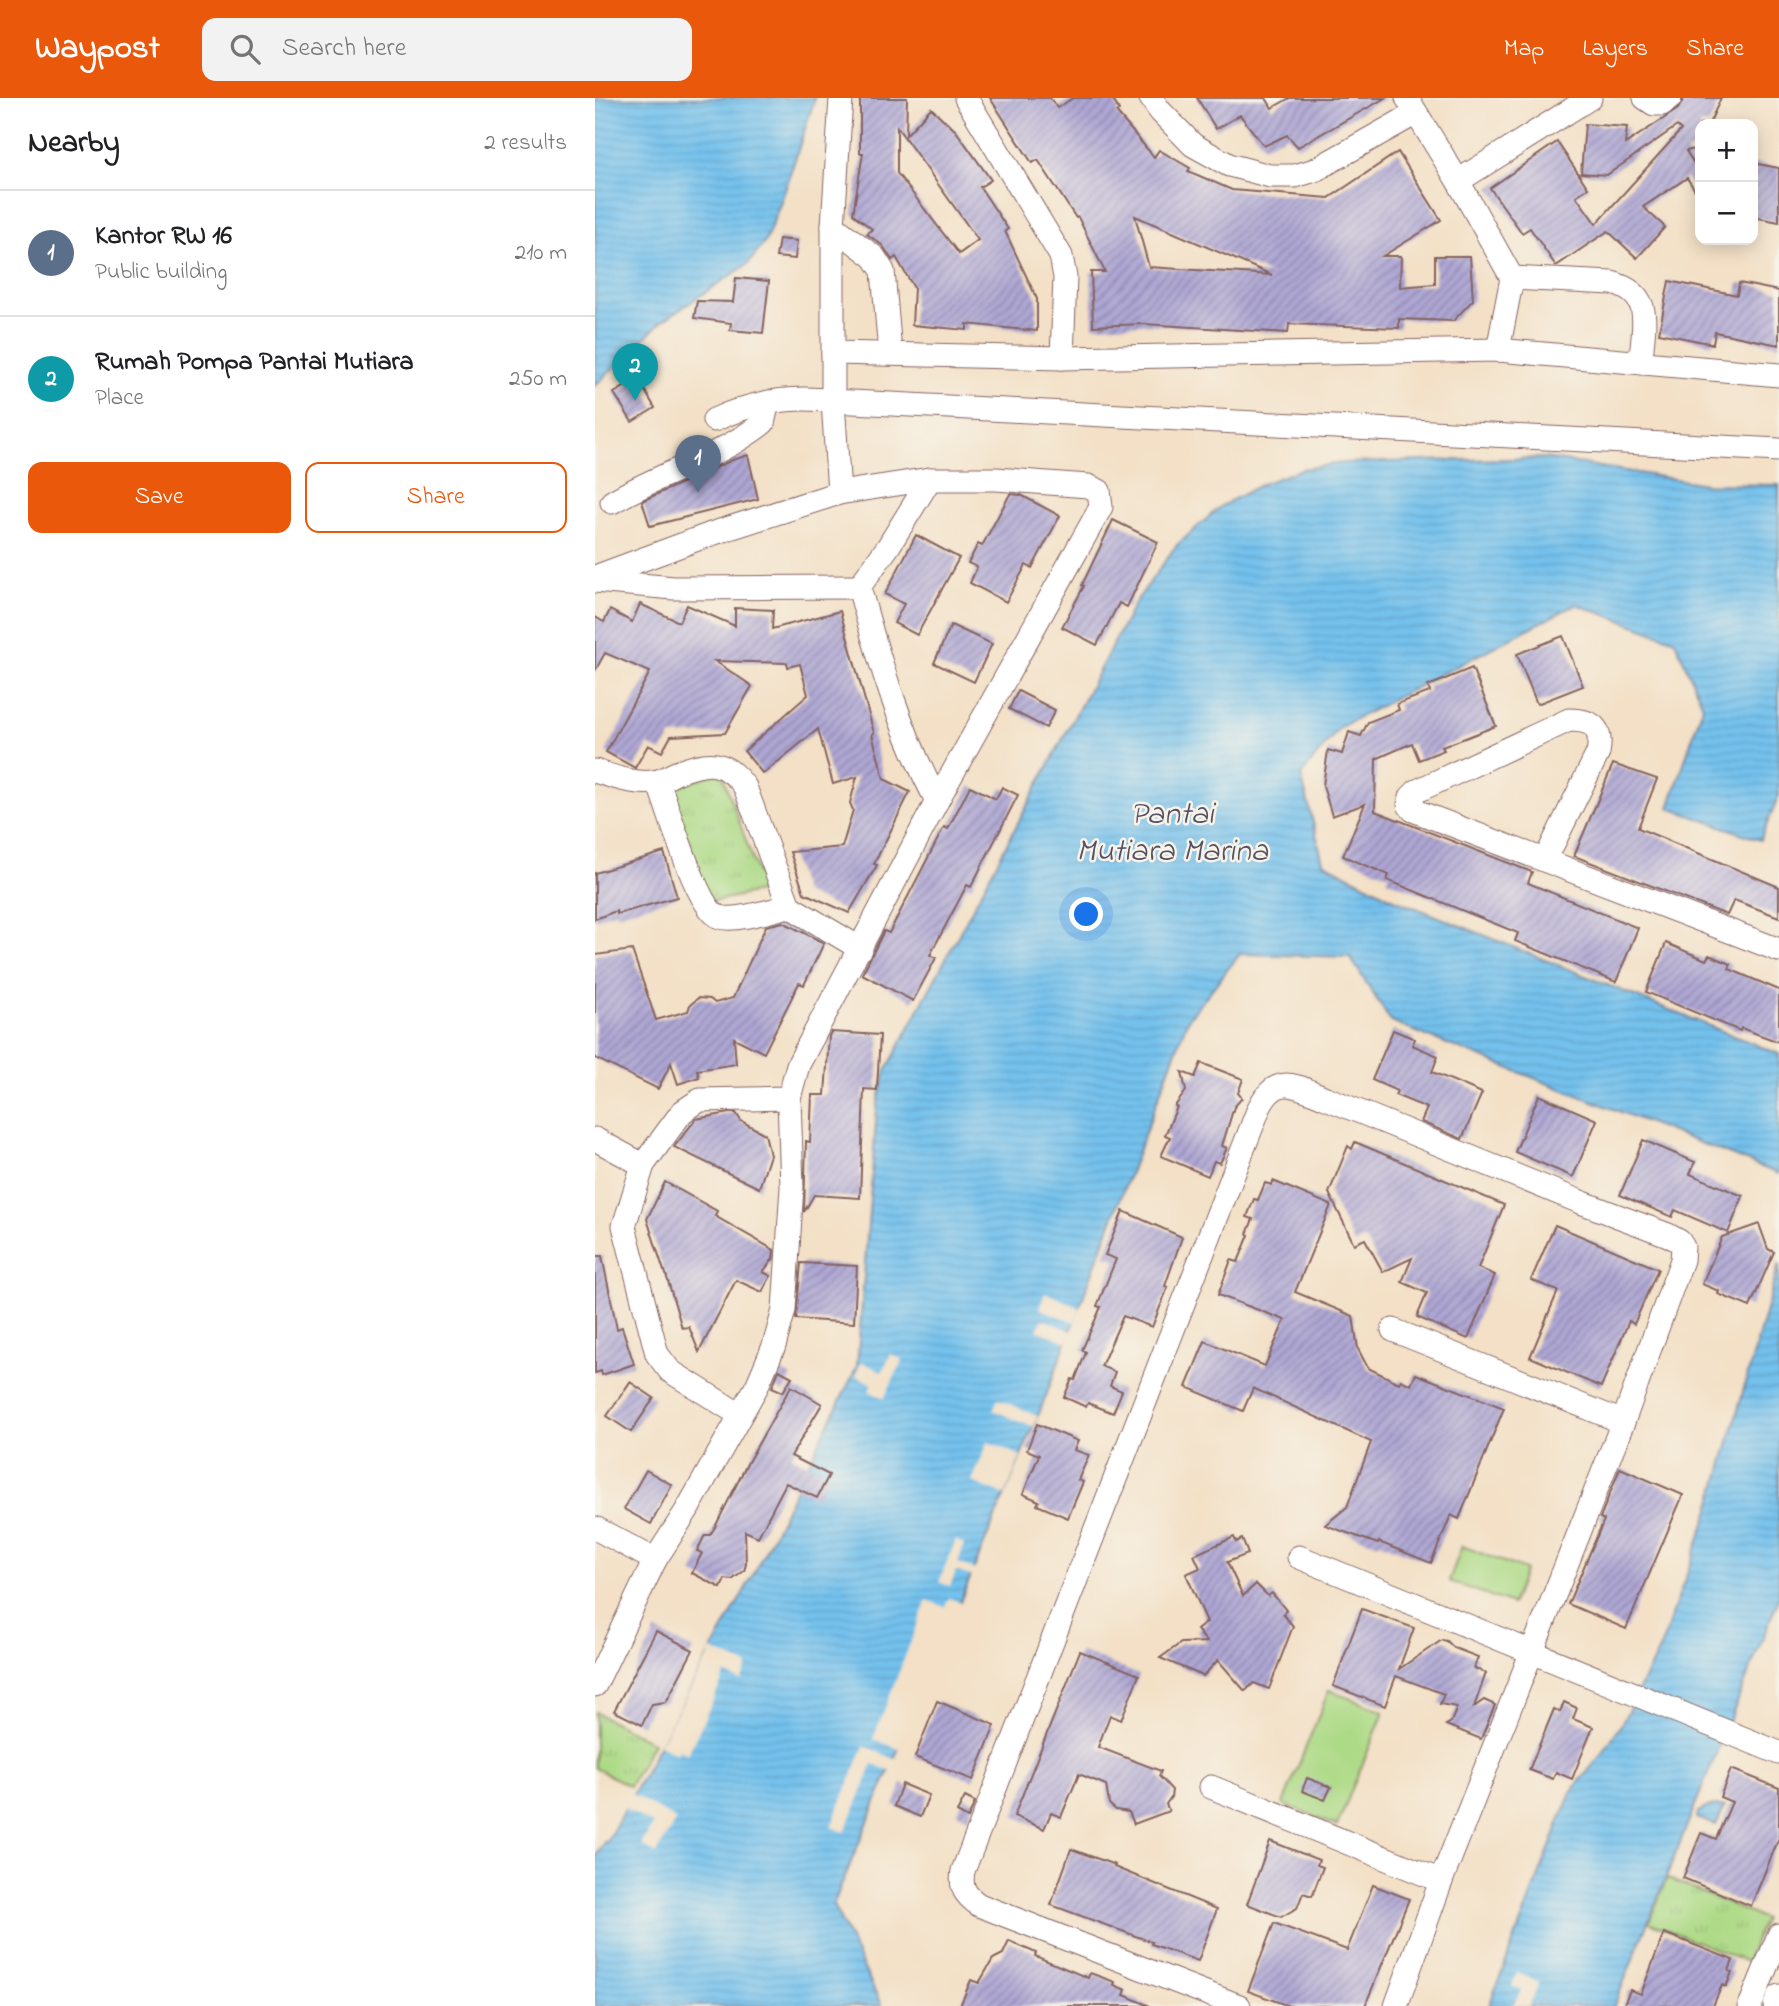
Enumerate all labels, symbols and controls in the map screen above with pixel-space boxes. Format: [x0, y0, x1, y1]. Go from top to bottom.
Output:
search box [202, 18, 692, 81]
text: Waypost [35, 25, 160, 73]
icon: search [226, 30, 264, 68]
text: Search here [282, 30, 406, 68]
text: Map [1504, 32, 1544, 67]
text: Layers [1582, 32, 1648, 67]
text: Share [1686, 32, 1744, 67]
map controls [1695, 119, 1758, 245]
button: + [1695, 119, 1758, 182]
text: Nearby [28, 122, 120, 166]
text: 2 results [484, 127, 567, 160]
button: − [1695, 182, 1758, 245]
text: Kantor RW 16 [95, 218, 232, 256]
text: 1 [47, 237, 55, 270]
text: 210 m [515, 237, 567, 270]
text: Public building [95, 256, 227, 289]
pin: 2 [612, 343, 658, 401]
text: Rumah Pompa Pantai Mutiara [95, 344, 414, 382]
text: 2 [45, 363, 57, 396]
text: 250 m [509, 363, 567, 396]
text: Place [95, 382, 144, 415]
pin: 1 [675, 435, 721, 493]
button: Save [28, 462, 291, 533]
button: Share [305, 462, 567, 533]
water label: Pantai Mutiara Marina [1076, 792, 1269, 876]
your location [1069, 897, 1103, 931]

